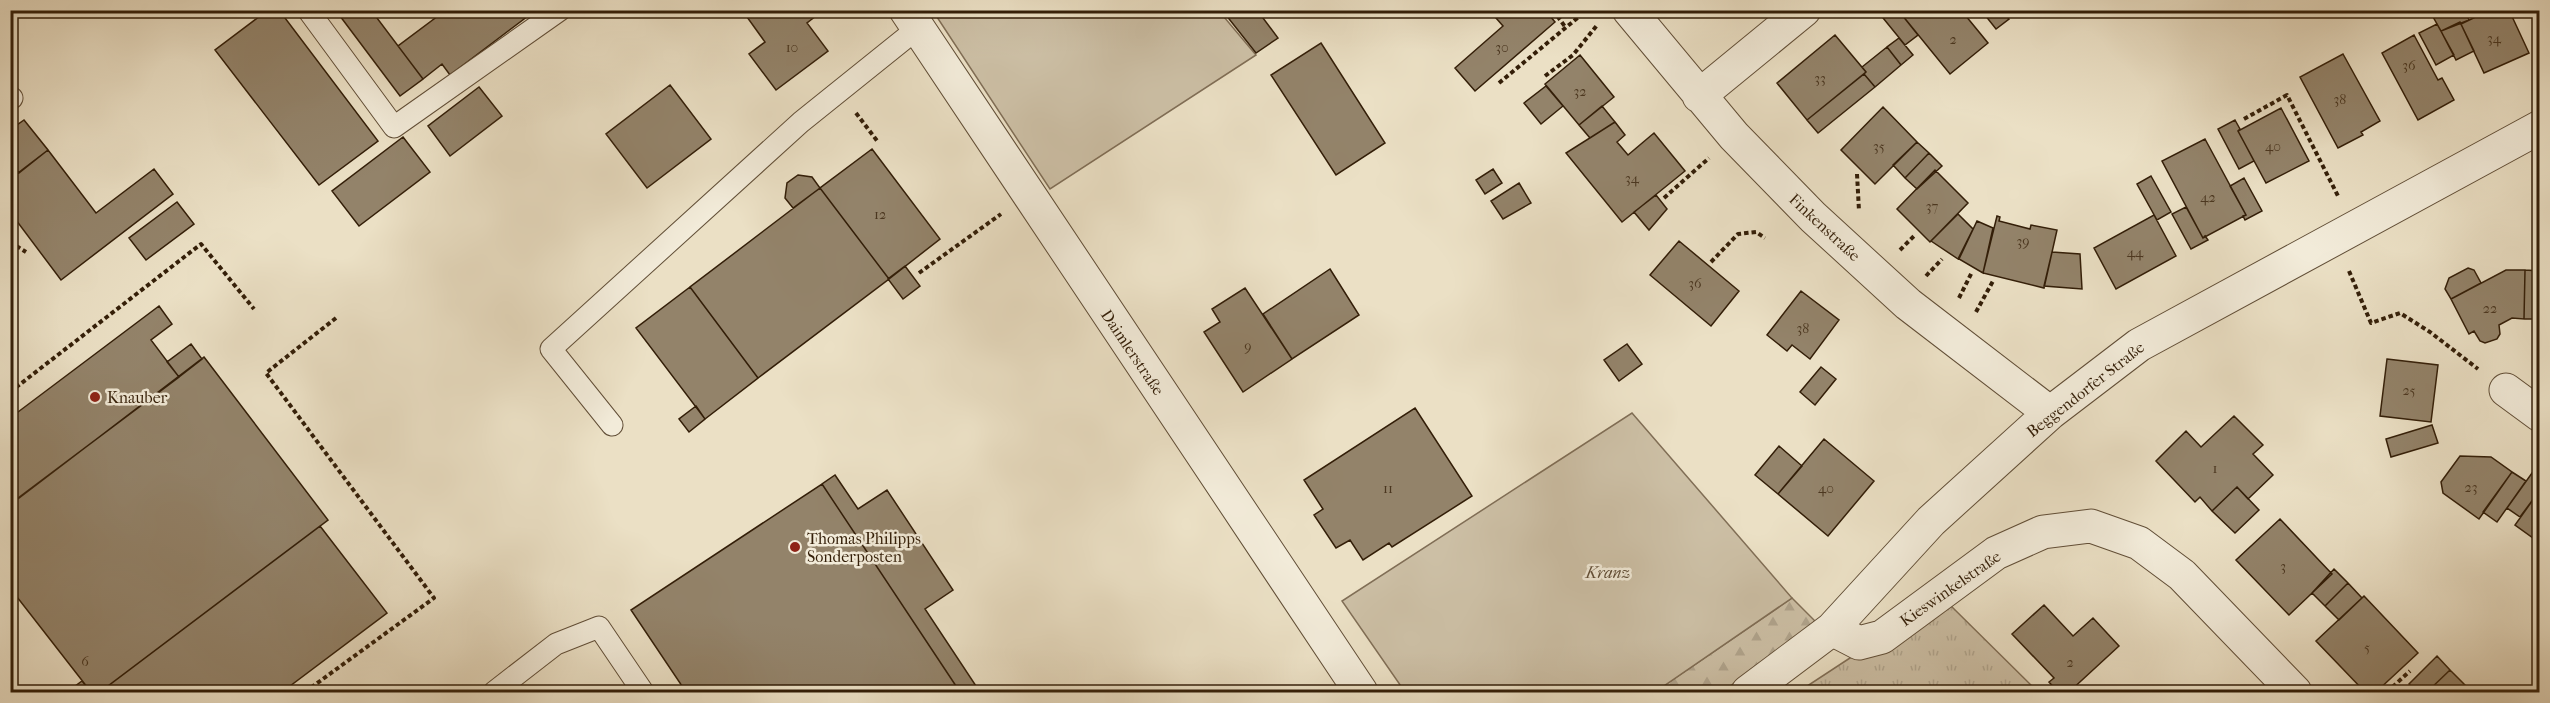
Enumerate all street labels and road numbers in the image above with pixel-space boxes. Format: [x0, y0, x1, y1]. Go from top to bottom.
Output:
street label: Finkenstraße [1785, 190, 1864, 265]
street label: Daimlerstraße [1097, 306, 1168, 399]
street label: Beggendorfer Straße [2023, 337, 2148, 441]
street label: Kieswinkelstraße [1896, 547, 2004, 630]

